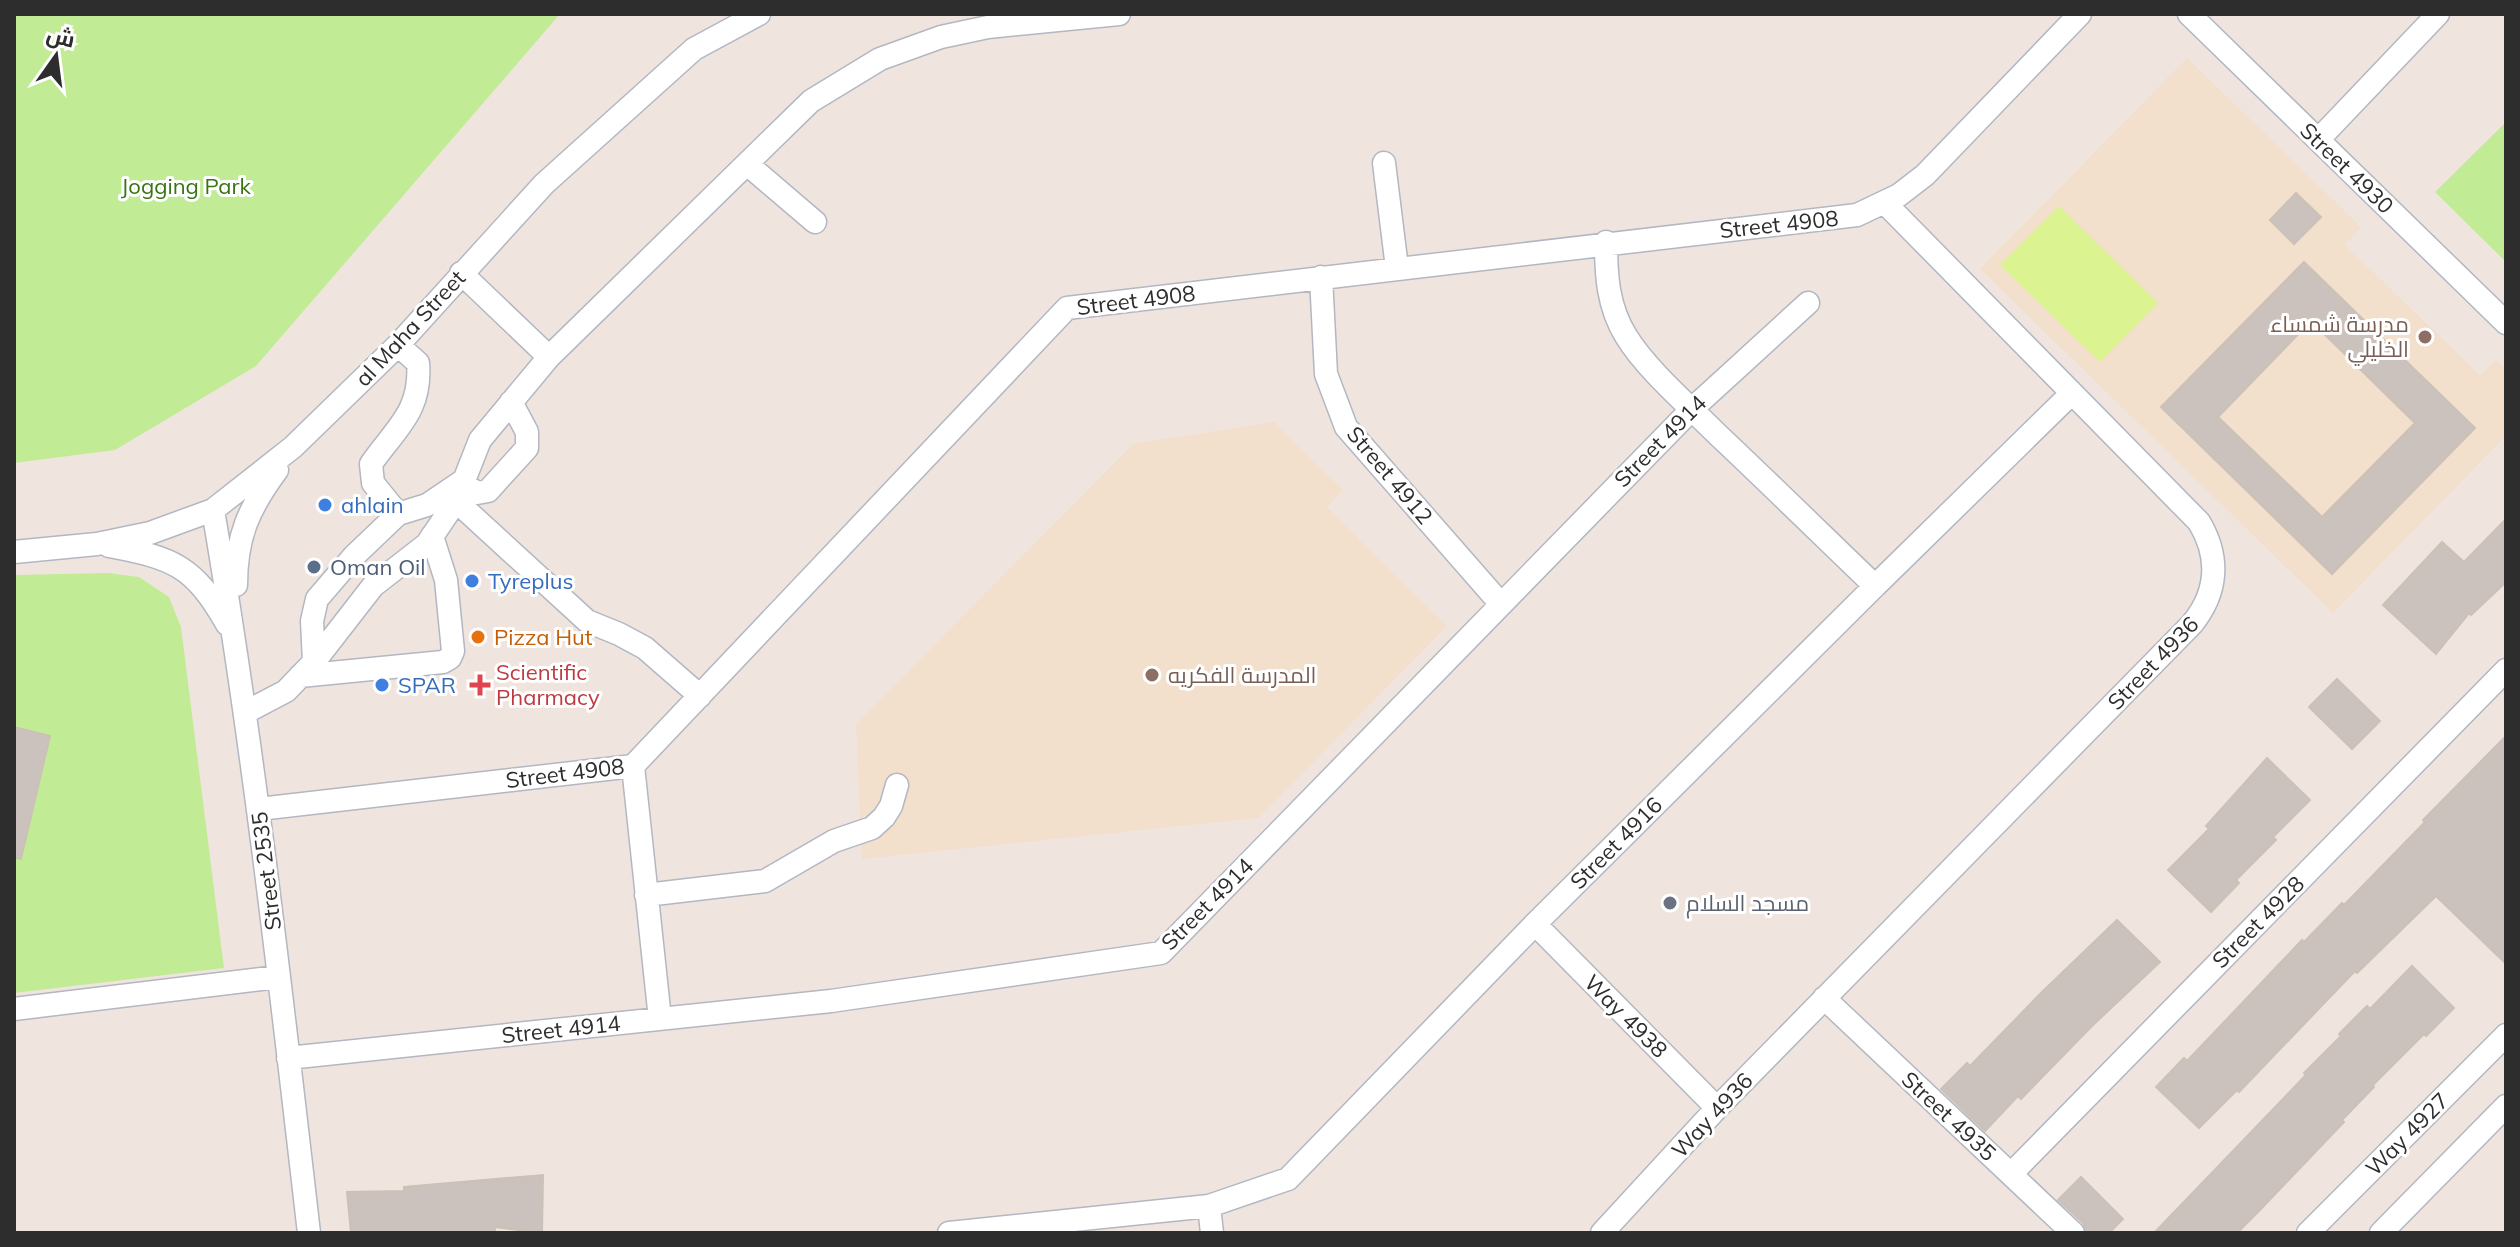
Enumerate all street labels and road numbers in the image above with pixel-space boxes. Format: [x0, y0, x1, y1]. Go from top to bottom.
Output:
street label: Street 4930 [2294, 116, 2400, 220]
street label: Street 4908 [1718, 204, 1840, 244]
street label: al Maha Street [349, 264, 471, 392]
street label: Street 4908 [1075, 279, 1197, 321]
street label: Street 4914 [1608, 389, 1712, 493]
street label: Street 4912 [1341, 420, 1439, 530]
street label: Street 4936 [2101, 610, 2205, 716]
street label: Street 4908 [504, 752, 626, 794]
street label: Street 4916 [1564, 791, 1668, 895]
street label: Street 2535 [245, 810, 287, 932]
street label: Street 4914 [1155, 852, 1259, 956]
street label: Street 4928 [2206, 870, 2310, 974]
street label: Way 4938 [1578, 968, 1674, 1064]
street label: Street 4914 [500, 1009, 622, 1049]
street label: Street 4935 [1896, 1065, 2002, 1167]
street label: Way 4936 [1665, 1066, 1759, 1164]
street label: Way 4927 [2359, 1086, 2455, 1182]

